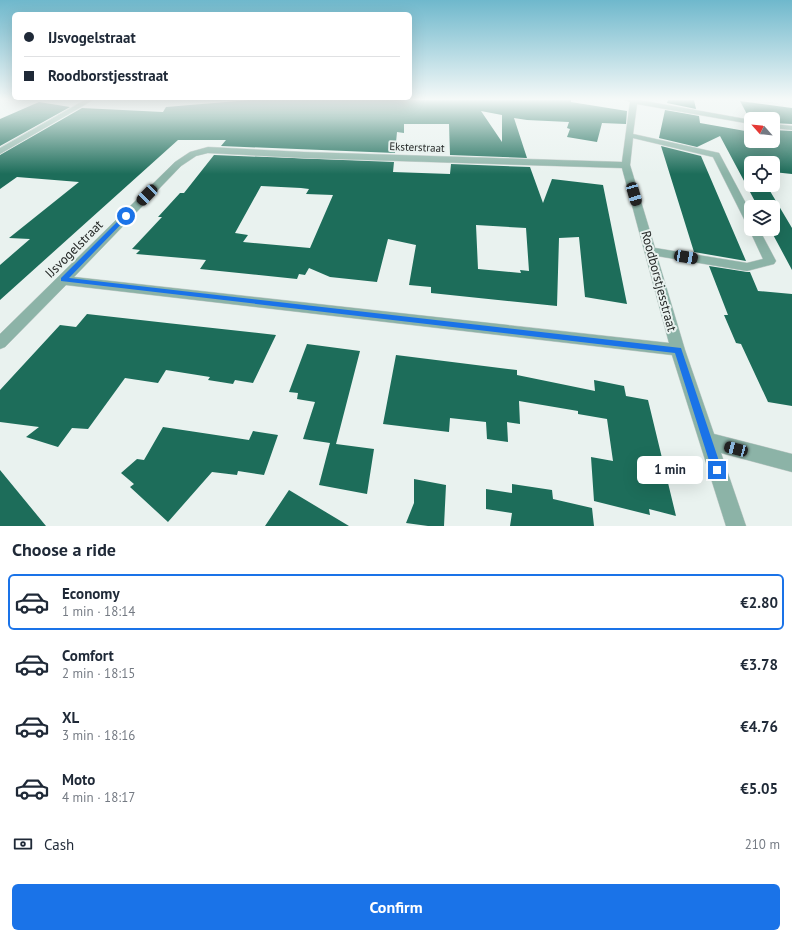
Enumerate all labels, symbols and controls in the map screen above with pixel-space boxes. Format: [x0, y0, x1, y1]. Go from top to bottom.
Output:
text: IJsvogelstraat [48, 28, 136, 47]
text: Roodborstjesstraat [48, 66, 168, 85]
north arrow [744, 112, 780, 148]
map controls [744, 112, 780, 236]
street label: Eksterstraat [389, 139, 445, 155]
button: locate [744, 156, 780, 192]
car [625, 181, 643, 207]
car [134, 182, 160, 208]
button: layers [744, 200, 780, 236]
route start [117, 207, 135, 225]
street label: IJsvogelstraat [41, 216, 107, 282]
street label: Roodborstjesstraat [637, 229, 681, 334]
car [673, 249, 699, 265]
car [723, 440, 749, 458]
callout: 1 min [637, 456, 703, 484]
text: 1 min [654, 461, 686, 478]
route end [708, 461, 726, 479]
text: Choose a ride [12, 538, 116, 561]
icon: car [14, 584, 50, 620]
text: Economy [62, 584, 120, 603]
text: €2.80 [740, 593, 778, 612]
text: 1 min · 18:14 [62, 603, 135, 620]
icon: car [14, 646, 50, 682]
text: Comfort [62, 646, 114, 665]
text: €3.78 [740, 655, 778, 674]
text: 2 min · 18:15 [62, 665, 135, 682]
icon: car [14, 708, 50, 744]
text: XL [62, 708, 79, 727]
text: €4.76 [740, 717, 778, 736]
text: 3 min · 18:16 [62, 727, 135, 744]
icon: car [14, 770, 50, 806]
text: Moto [62, 770, 95, 789]
text: €5.05 [740, 779, 778, 798]
text: 4 min · 18:17 [62, 789, 135, 806]
icon: cash [12, 833, 34, 855]
text: Cash [44, 835, 74, 854]
text: 210 m [745, 836, 780, 853]
button: Confirm [12, 884, 780, 930]

